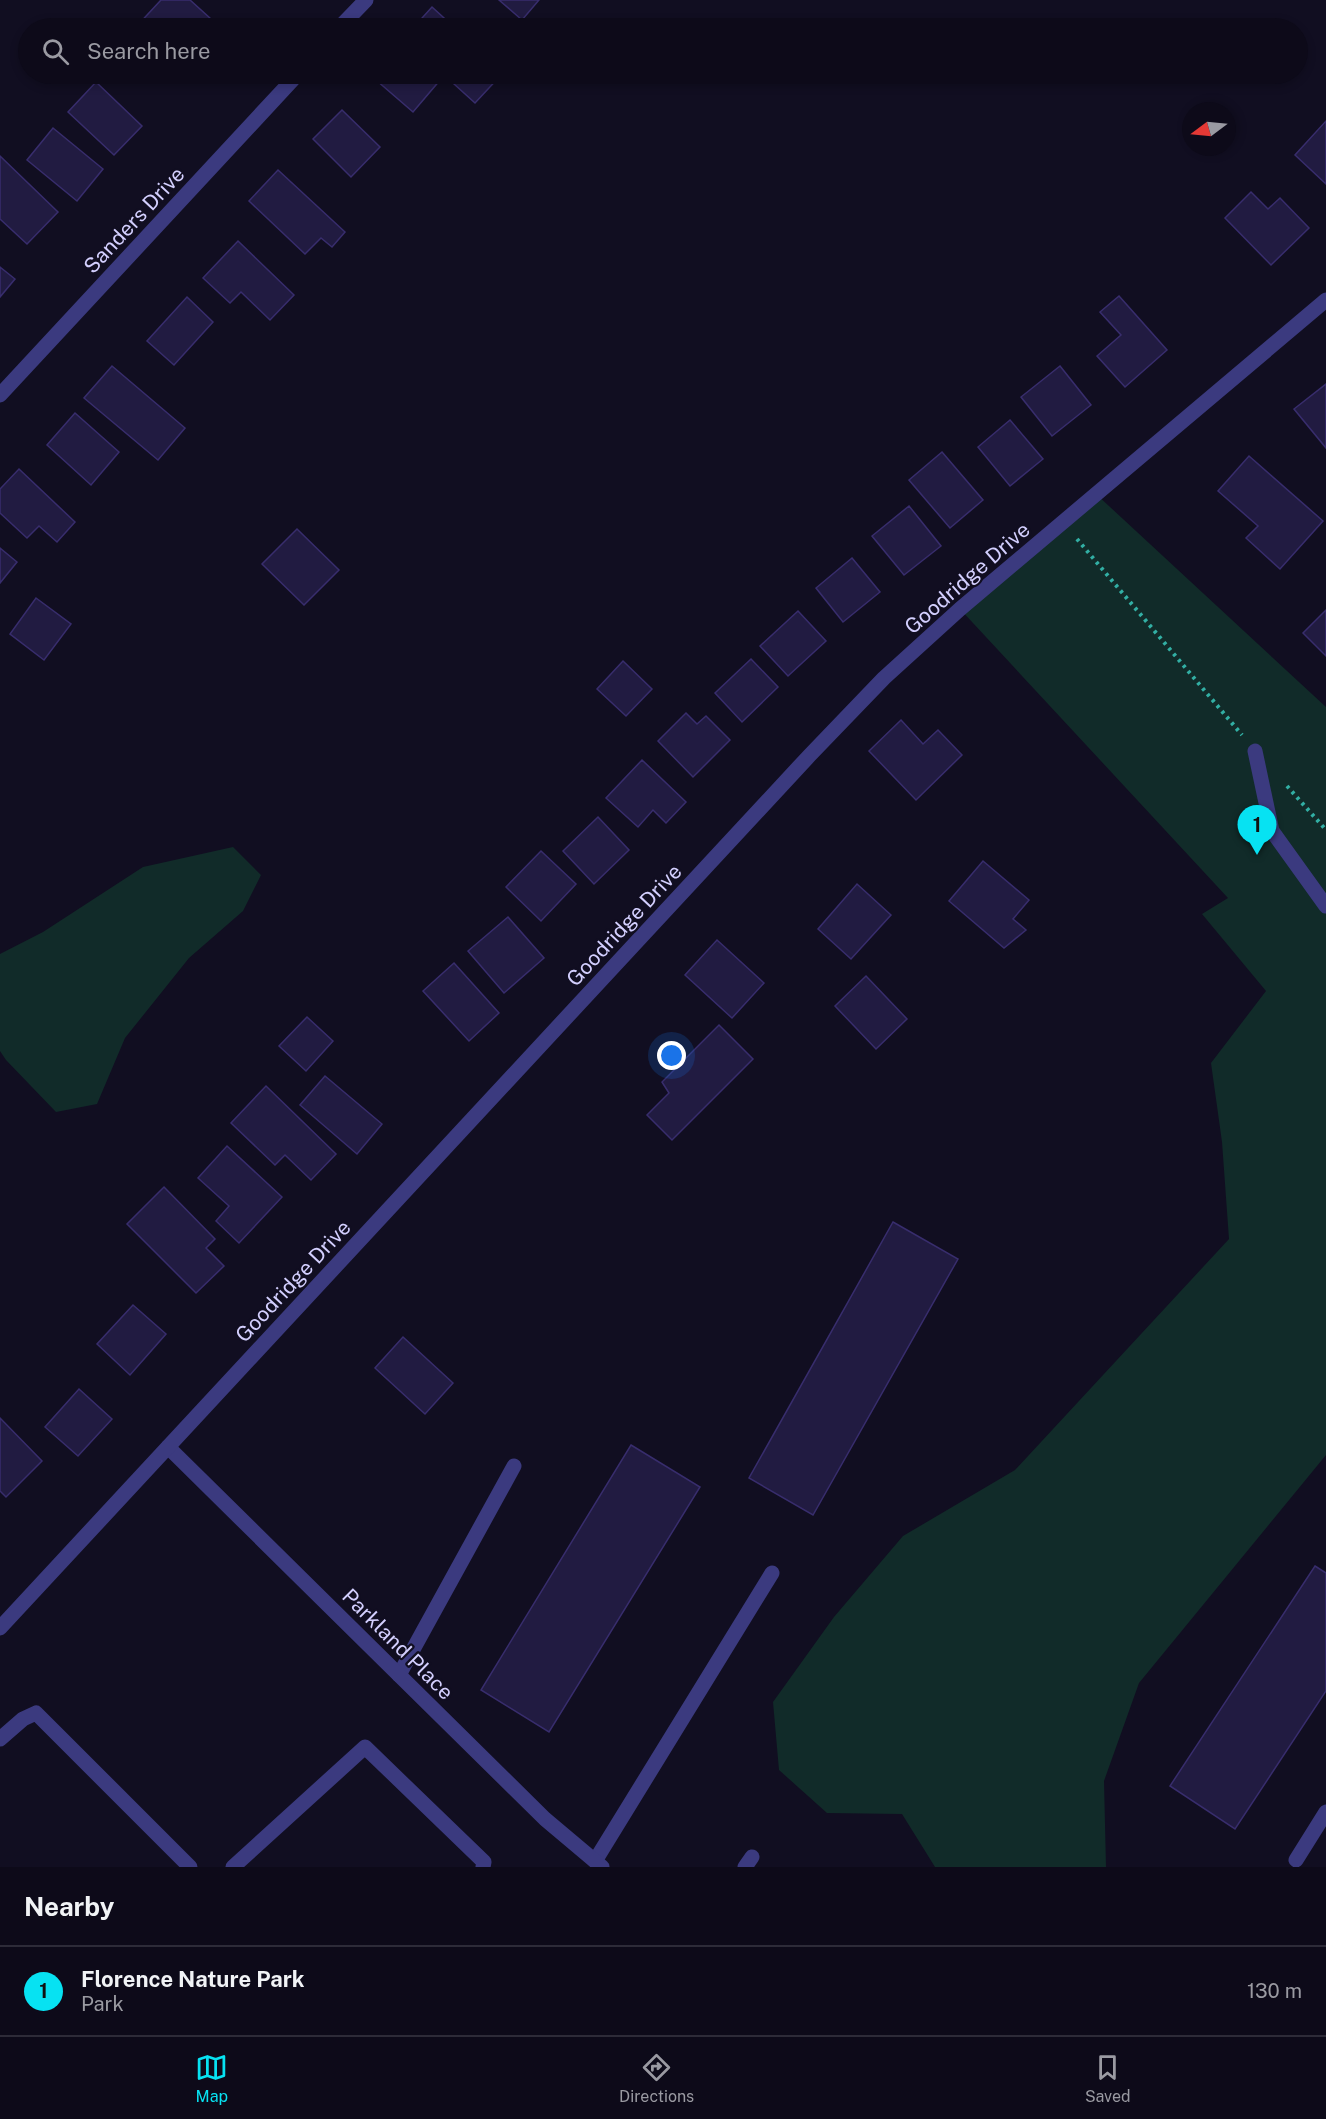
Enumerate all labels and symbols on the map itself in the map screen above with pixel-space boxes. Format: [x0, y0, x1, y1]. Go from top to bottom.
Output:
north arrow [1182, 102, 1236, 156]
street label: Sanders Drive [78, 162, 190, 278]
street label: Goodridge Drive [899, 517, 1035, 639]
pin: 1 [1238, 806, 1276, 855]
street label: Goodridge Drive [561, 859, 687, 991]
your location [657, 1041, 686, 1070]
street label: Goodridge Drive [230, 1215, 356, 1347]
street label: Parkland Place [337, 1583, 459, 1705]

